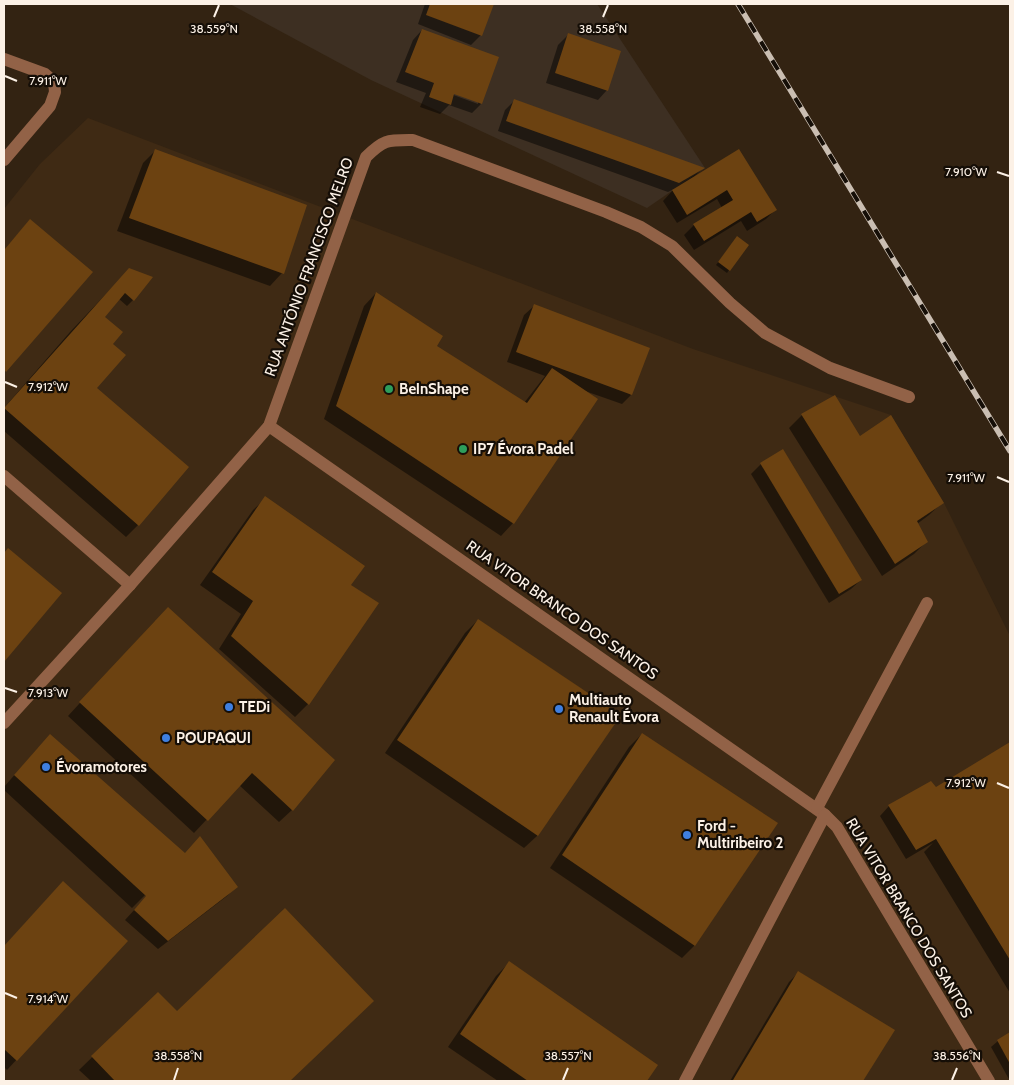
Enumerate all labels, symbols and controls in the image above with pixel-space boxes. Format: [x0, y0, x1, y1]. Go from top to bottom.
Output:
text: 38.559°N [190, 21, 238, 36]
text: 38.558°N [579, 21, 627, 36]
text: 7.911°W [29, 73, 67, 88]
street label: RUA ANTÓNIO FRANCISCO MELRO [260, 155, 357, 379]
text: 7.910°W [945, 164, 988, 179]
text: 7.912°W [28, 379, 69, 394]
place label: BeInShape [399, 380, 469, 398]
marker: BeInShape [383, 383, 395, 395]
place label: IP7 Évora Padel [473, 439, 574, 458]
marker: IP7 Évora Padel [457, 443, 469, 455]
text: 7.911°W [947, 470, 985, 485]
street label: RUA VITOR BRANCO DOS SANTOS [463, 537, 661, 683]
text: 7.913°W [28, 685, 69, 700]
place label: Multiauto Renault Évora [569, 691, 659, 726]
place label: TEDi [239, 698, 270, 716]
marker: TEDi [223, 701, 235, 713]
marker: Multiauto Renault Évora [553, 703, 565, 715]
place label: POUPAQUI [176, 729, 251, 747]
marker: POUPAQUI [160, 732, 172, 744]
place label: Évoramotores [56, 757, 147, 776]
marker: Évoramotores [40, 761, 52, 773]
text: 7.912°W [946, 775, 987, 790]
street label: RUA VITOR BRANCO DOS SANTOS [842, 815, 976, 1021]
place label: Ford - Multiribeiro 2 [697, 817, 783, 852]
marker: Ford - Multiribeiro 2 [681, 829, 693, 841]
text: 7.914°W [28, 991, 69, 1006]
text: 38.558°N [154, 1048, 202, 1063]
text: 38.557°N [544, 1048, 592, 1063]
text: 38.556°N [933, 1048, 981, 1063]

